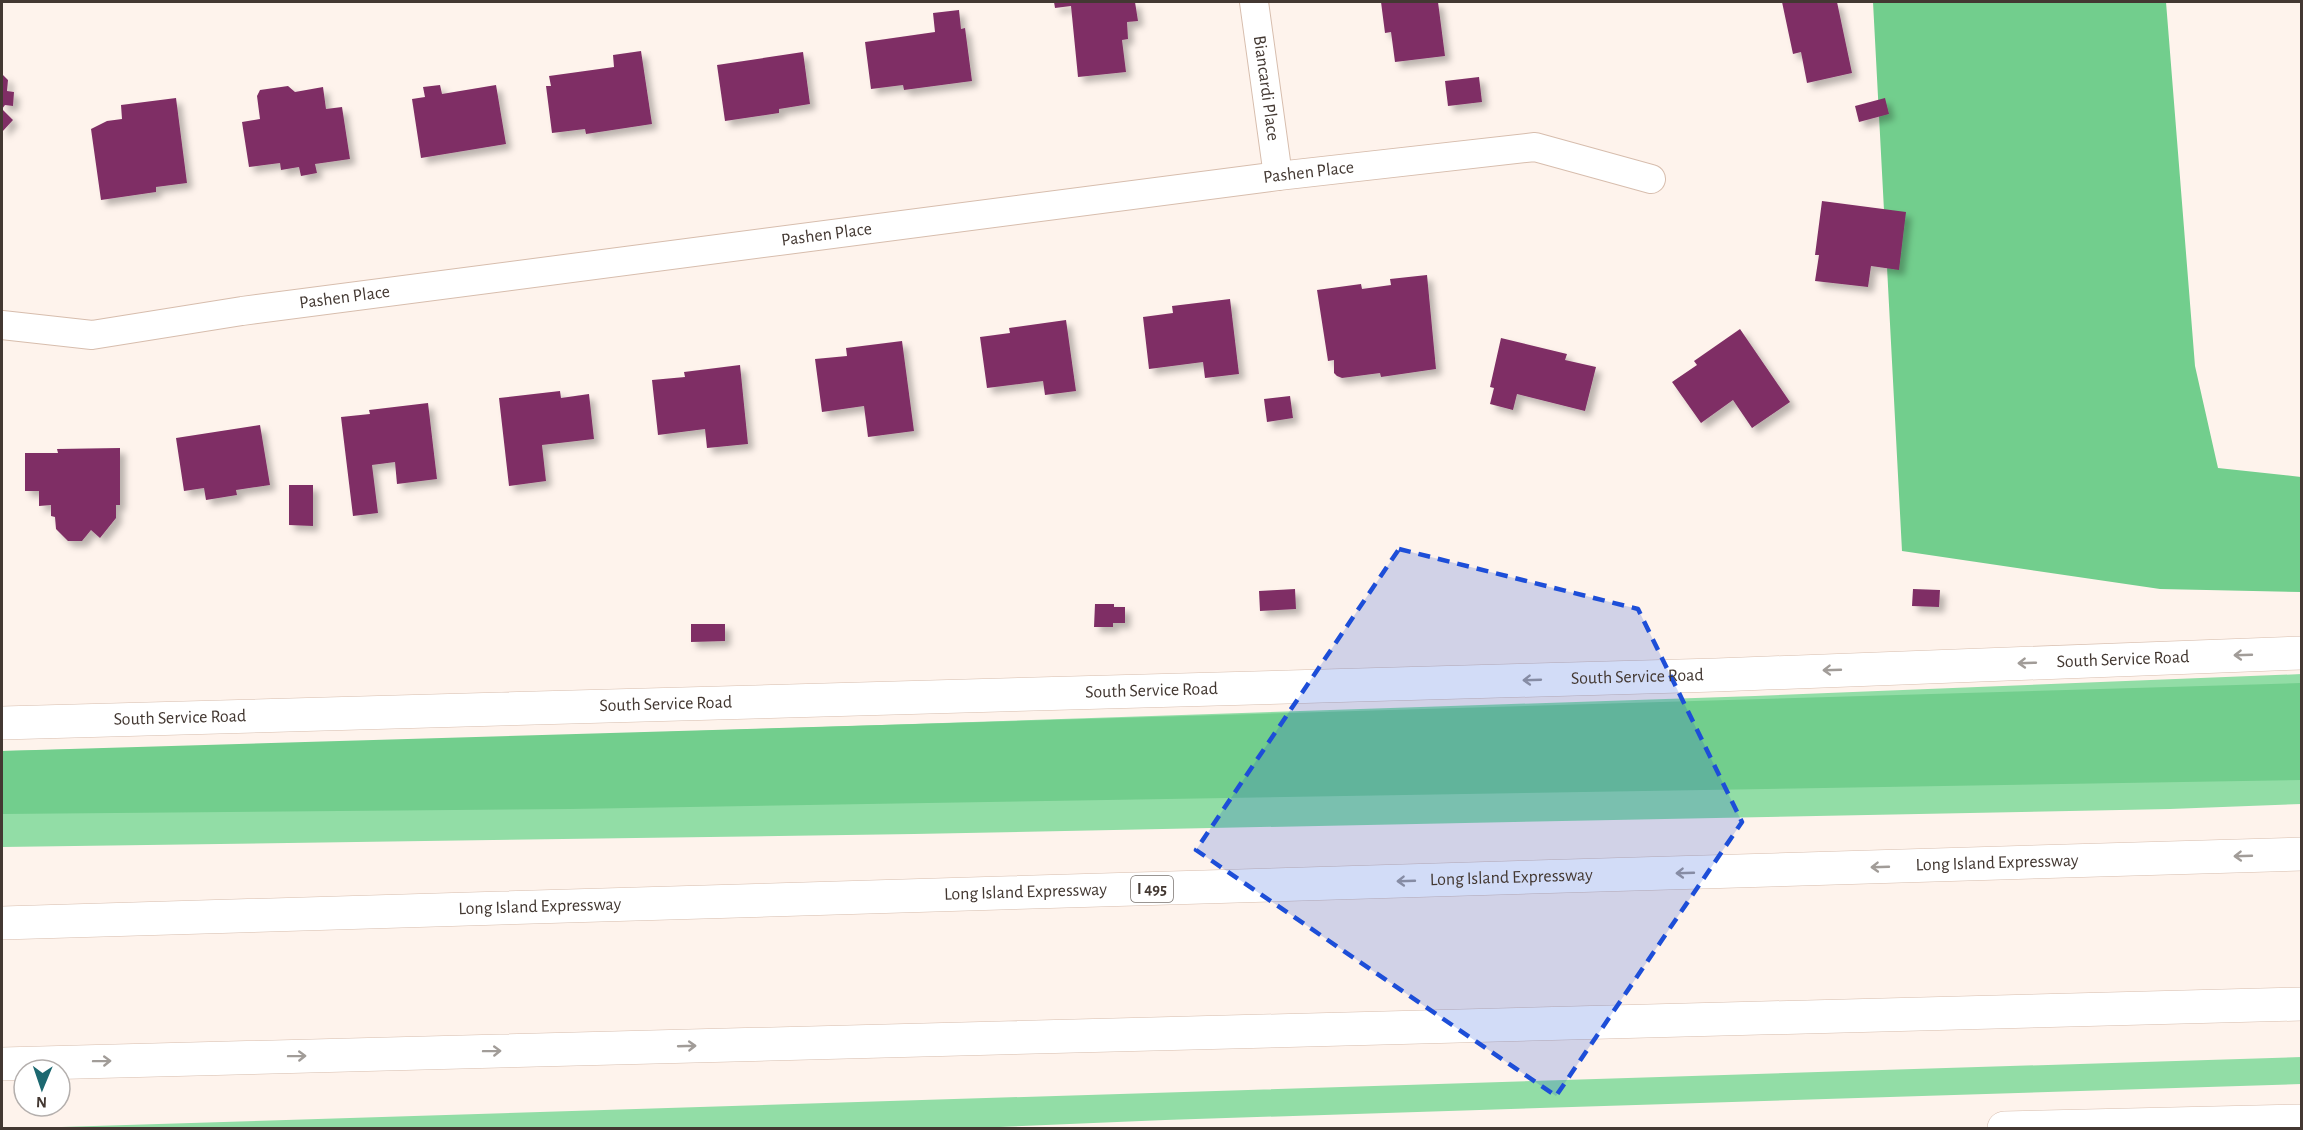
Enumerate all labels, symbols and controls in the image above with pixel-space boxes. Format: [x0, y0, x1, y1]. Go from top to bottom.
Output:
street label: Biancardi Place [1250, 34, 1282, 142]
street label: Pashen Place [1262, 158, 1355, 187]
street label: Pashen Place [780, 220, 873, 250]
street label: Pashen Place [298, 283, 391, 312]
street label: South Service Road [2056, 648, 2190, 671]
one-way arrow [2234, 650, 2254, 661]
one-way arrow [2018, 658, 2038, 669]
one-way arrow [1823, 665, 1843, 676]
street label: South Service Road [1571, 666, 1704, 688]
one-way arrow [1523, 674, 1543, 686]
street label: South Service Road [1085, 680, 1218, 702]
street label: South Service Road [599, 694, 732, 715]
street label: South Service Road [113, 707, 247, 729]
one-way arrow [2234, 850, 2254, 862]
street label: Long Island Expressway [1915, 852, 2079, 875]
one-way arrow [1871, 862, 1891, 873]
street label: Long Island Expressway [1430, 866, 1593, 889]
one-way arrow [1676, 867, 1696, 879]
road number: I 495 [1131, 876, 1173, 902]
one-way arrow [1397, 876, 1417, 887]
street label: Long Island Expressway [944, 881, 1108, 904]
street label: Long Island Expressway [458, 895, 622, 918]
one-way arrow [676, 1041, 696, 1052]
one-way arrow [481, 1046, 501, 1057]
one-way arrow [286, 1051, 306, 1062]
one-way arrow [91, 1056, 111, 1067]
north arrow [12, 1058, 72, 1118]
text: N [36, 1094, 47, 1110]

